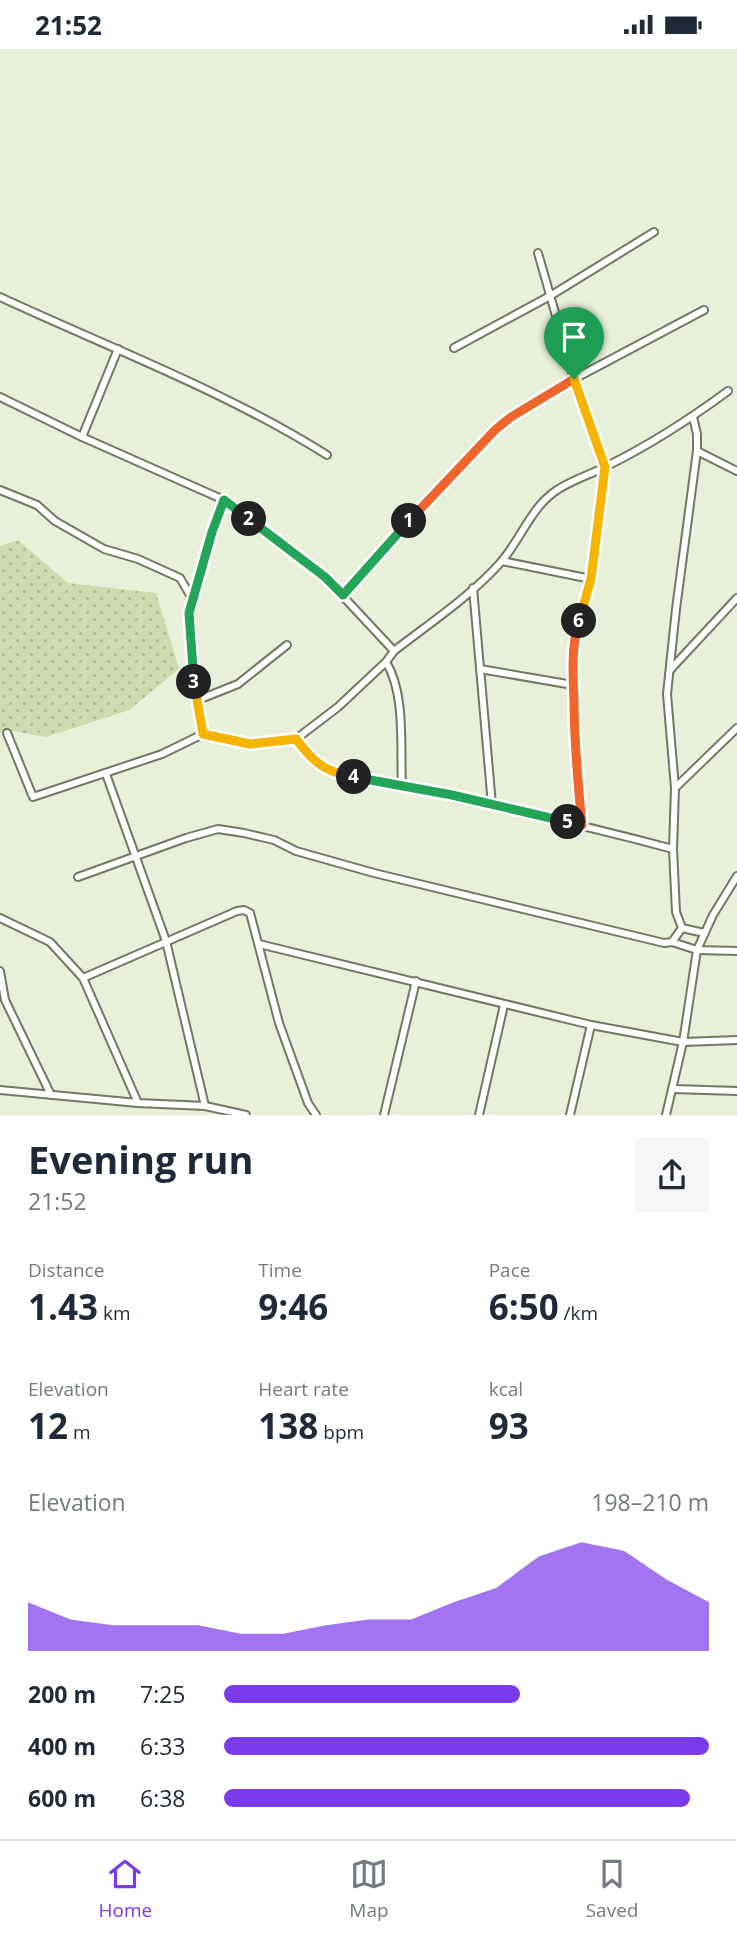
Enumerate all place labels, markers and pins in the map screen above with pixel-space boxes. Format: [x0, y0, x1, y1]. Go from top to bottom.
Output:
pin [544, 307, 604, 379]
pin: 2 [232, 501, 266, 537]
pin: 1 [392, 503, 426, 539]
pin: 6 [562, 603, 596, 639]
pin: 3 [176, 665, 212, 699]
pin: 4 [336, 759, 372, 795]
pin: 5 [550, 805, 586, 839]

